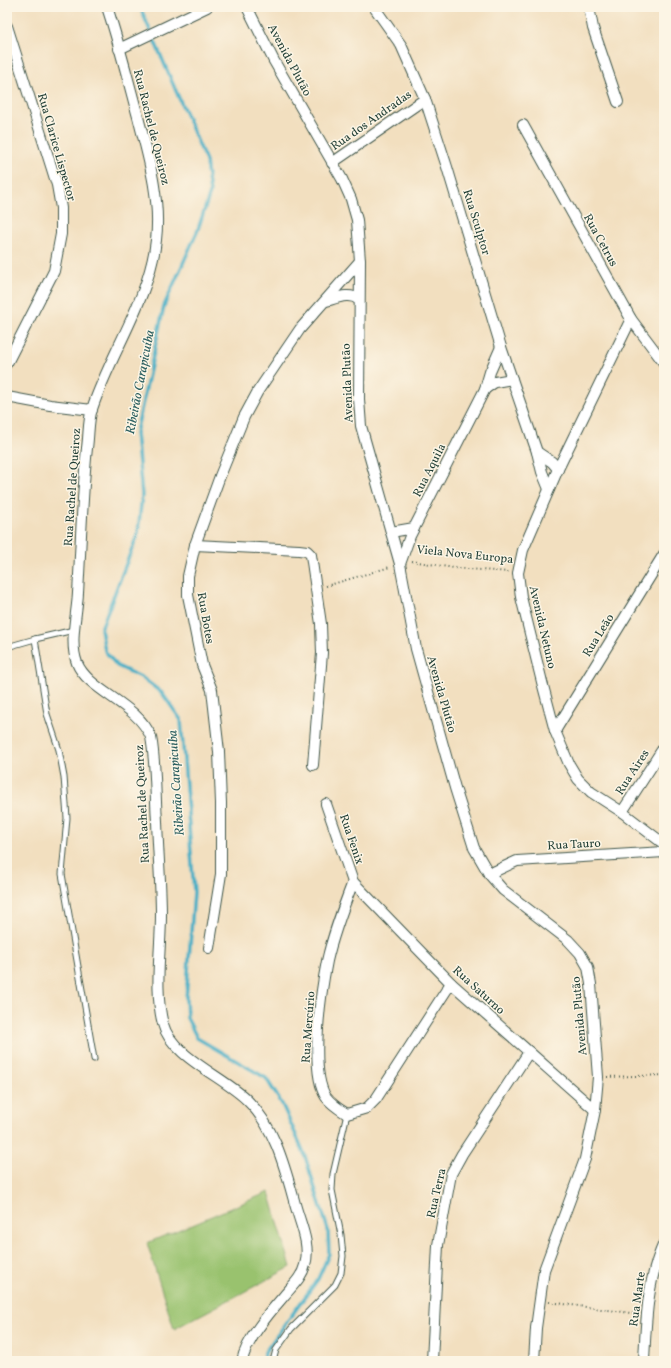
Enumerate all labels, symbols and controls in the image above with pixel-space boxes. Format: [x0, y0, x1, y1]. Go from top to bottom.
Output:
street label: Avenida Plutão [263, 22, 315, 99]
street label: Rua Rachel de Queiroz [129, 68, 173, 187]
street label: Rua dos Andradas [328, 87, 415, 155]
street label: Rua Clarice Lispector [33, 91, 79, 203]
street label: Rua Sculptor [458, 187, 494, 257]
street label: Rua Cetrus [579, 211, 621, 270]
water label: Ribeirão Carapicuíba [122, 329, 160, 436]
street label: Avenida Plutão [339, 343, 357, 423]
street label: Rua Rachel de Queiroz [61, 427, 85, 547]
street label: Rua Aquila [410, 441, 450, 500]
street label: Viela Nova Europa [416, 542, 514, 568]
street label: Avenida Netuno [525, 584, 559, 670]
street label: Rua Botes [193, 591, 217, 645]
street label: Rua Leão [579, 611, 618, 660]
street label: Avenida Plutão [422, 654, 460, 735]
water label: Ribeirão Carapicuíba [164, 729, 190, 836]
street label: Rua Rachel de Queiroz [132, 744, 154, 864]
street label: Rua Aires [612, 747, 654, 798]
street label: Rua Fenix [335, 812, 367, 867]
street label: Rua Tauro [547, 836, 601, 854]
street label: Rua Saturno [449, 963, 508, 1019]
street label: Avenida Plutão [569, 976, 591, 1056]
street label: Rua Mercúrio [298, 991, 319, 1064]
street label: Rua Terra [423, 1167, 450, 1220]
street label: Rua Marte [626, 1270, 650, 1328]

